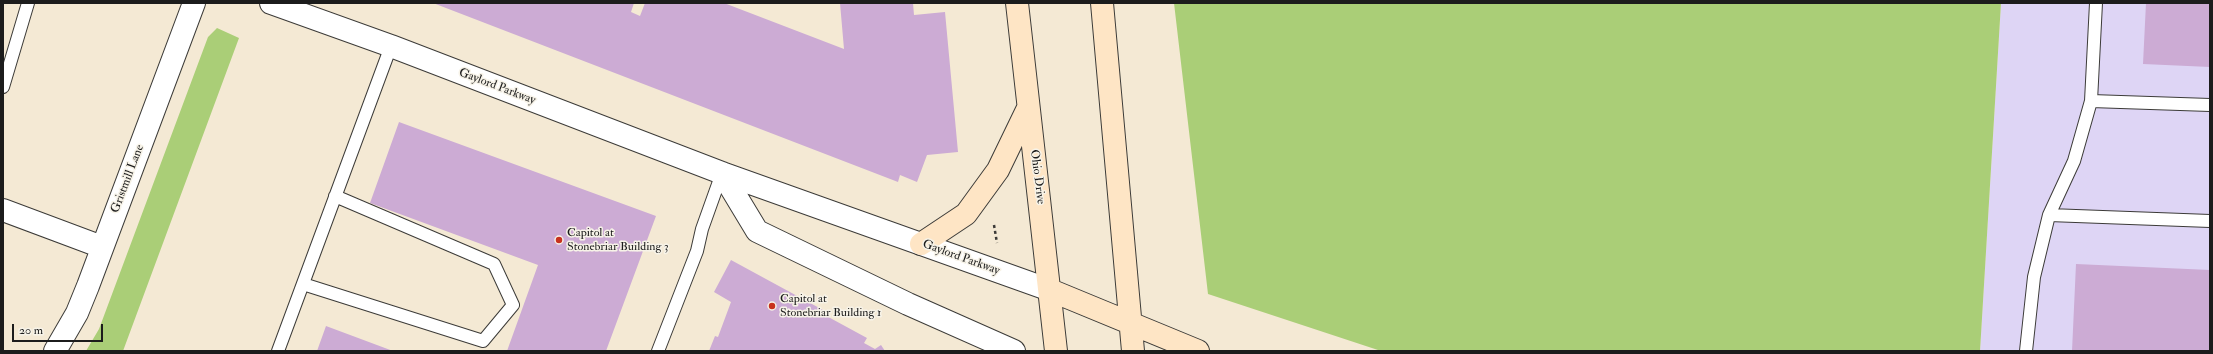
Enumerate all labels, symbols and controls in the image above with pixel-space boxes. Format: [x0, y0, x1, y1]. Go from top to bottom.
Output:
street label: Gaylord Parkway [457, 66, 537, 108]
street label: Gristmill Lane [108, 143, 148, 215]
street label: Ohio Drive [1027, 149, 1047, 205]
place label: Capitol at Stonebriar Building 3 [567, 226, 669, 254]
marker: Capitol at Stonebriar Building 3 [554, 235, 564, 245]
street label: Gaylord Parkway [921, 237, 1001, 279]
place label: Capitol at Stonebriar Building 1 [780, 292, 881, 320]
marker: Capitol at Stonebriar Building 1 [767, 301, 777, 311]
scale bar [14, 316, 105, 342]
text: 20 m [19, 323, 43, 338]

